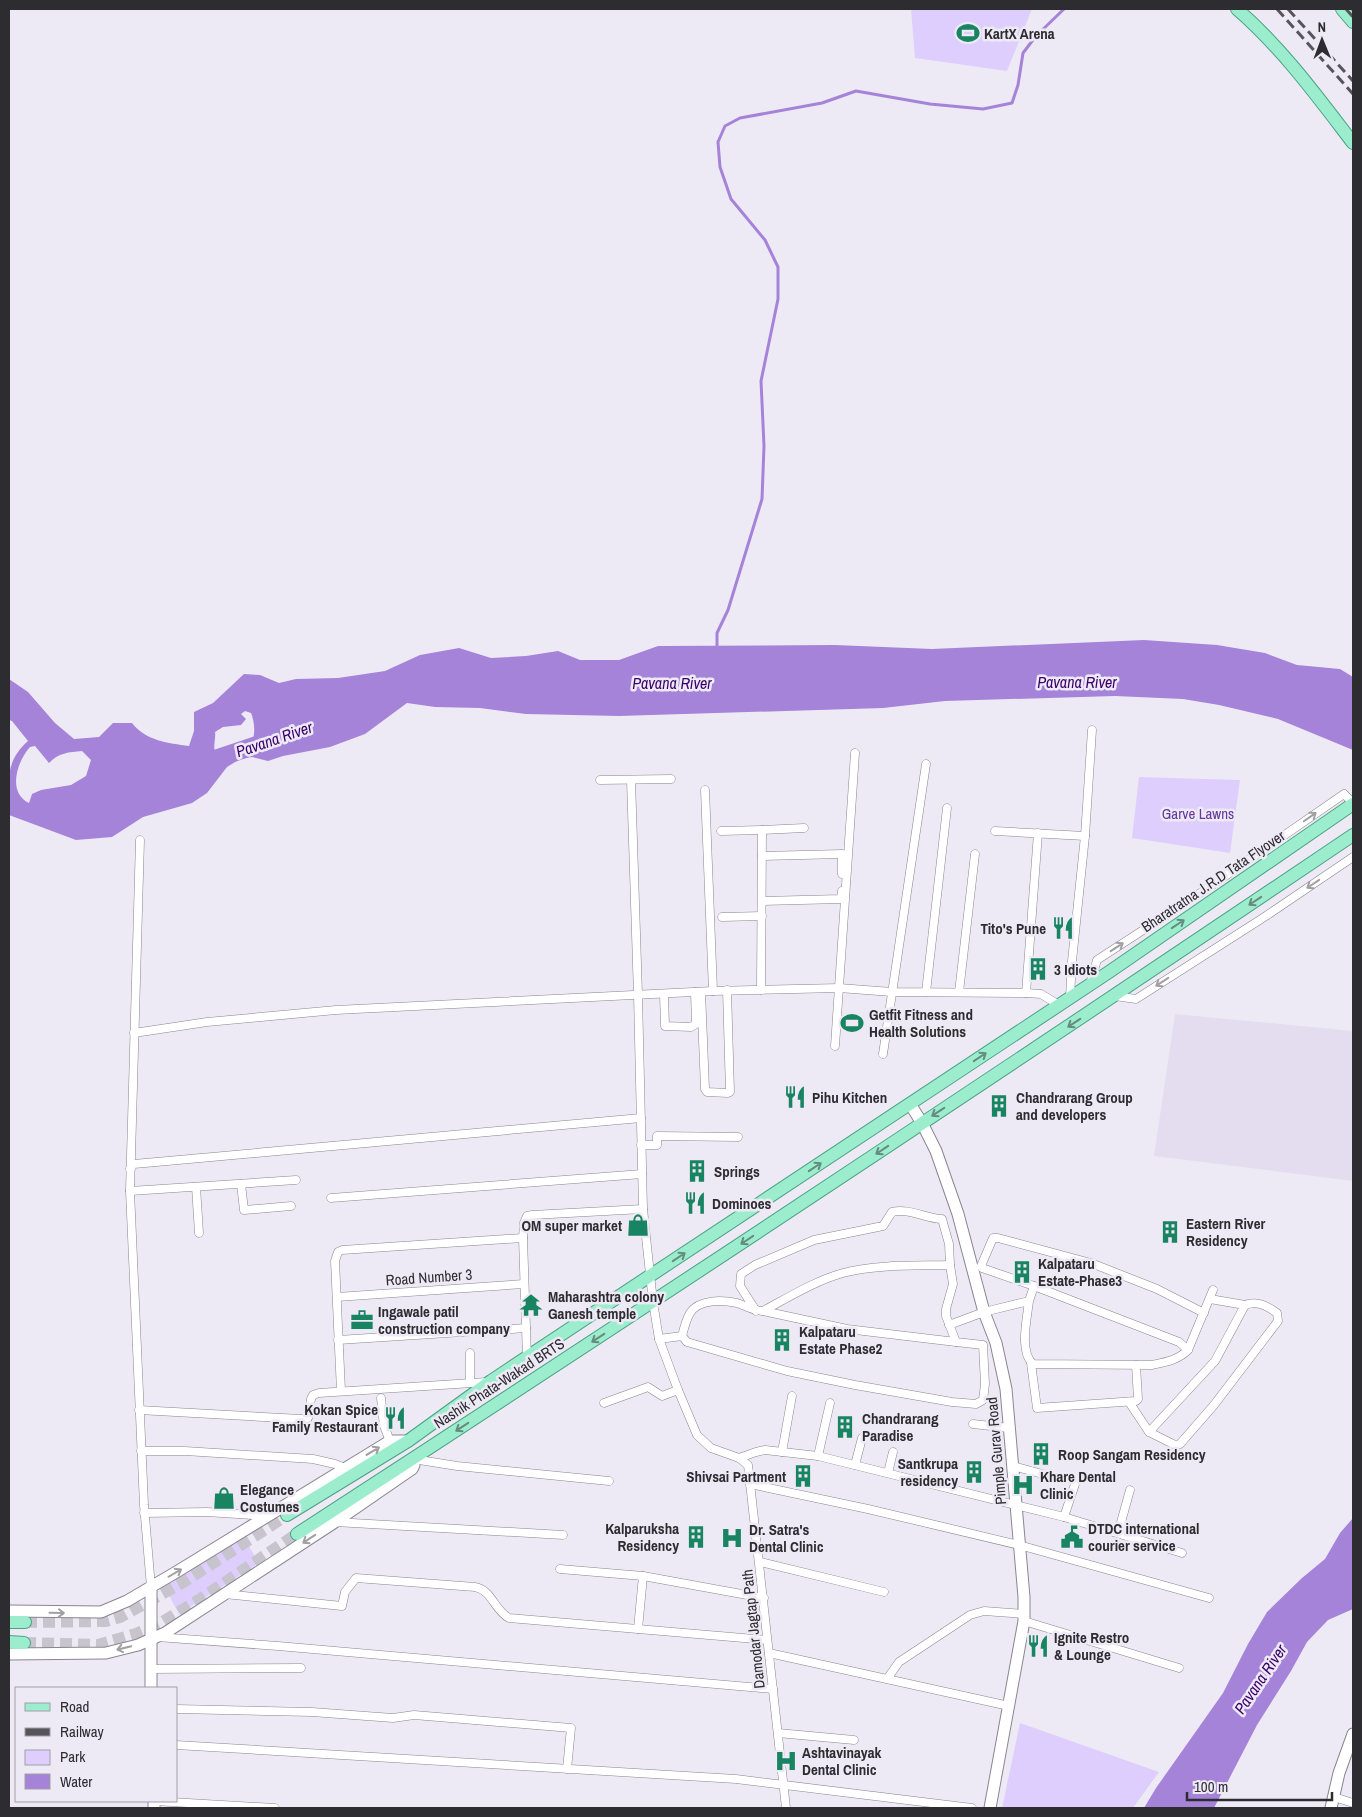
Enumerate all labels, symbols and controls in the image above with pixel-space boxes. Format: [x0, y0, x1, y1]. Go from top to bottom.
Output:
north arrow [1297, 15, 1347, 65]
text: N [1317, 18, 1326, 36]
sports icon: KartX Arena [955, 20, 981, 46]
place label: KartX Arena [984, 23, 1055, 44]
water label: Pavana River [1037, 671, 1117, 693]
water label: Pavana River [632, 672, 712, 694]
water label: Pavana River [233, 715, 316, 762]
park label: Garve Lawns [1162, 803, 1234, 824]
one-way arrow [1303, 812, 1317, 822]
street label: Bharatratna J.R.D Tata Flyover [1137, 825, 1289, 937]
one-way arrow [1306, 879, 1320, 889]
one-way arrow [1248, 896, 1262, 906]
restaurant icon: Tito's Pune [1050, 915, 1076, 941]
place label: Tito's Pune [980, 918, 1046, 939]
one-way arrow [1171, 919, 1185, 929]
one-way arrow [1110, 942, 1124, 952]
building icon: 3 Idiots [1025, 956, 1051, 982]
place label: 3 Idiots [1054, 959, 1097, 980]
one-way arrow [1155, 977, 1169, 988]
place label: Getfit Fitness and Health Solutions [869, 1004, 973, 1042]
sports icon: Getfit Fitness and Health Solutions [839, 1010, 865, 1036]
one-way arrow [1067, 1017, 1081, 1028]
one-way arrow [973, 1052, 987, 1062]
restaurant icon: Pihu Kitchen [782, 1084, 808, 1110]
place label: Pihu Kitchen [812, 1087, 887, 1108]
place label: Chandrarang Group and developers [1016, 1087, 1133, 1125]
building icon: Chandrarang Group and developers [986, 1093, 1012, 1119]
one-way arrow [932, 1107, 946, 1117]
one-way arrow [875, 1144, 889, 1155]
building icon: Springs [684, 1158, 710, 1184]
place label: Springs [714, 1161, 760, 1182]
one-way arrow [808, 1162, 822, 1172]
restaurant icon: Dominoes [682, 1190, 708, 1216]
place label: Dominoes [712, 1193, 772, 1214]
shop icon: OM super market [625, 1212, 651, 1238]
place label: Eastern River Residency [1186, 1213, 1266, 1251]
place label: OM super market [522, 1215, 622, 1236]
building icon: Eastern River Residency [1157, 1219, 1183, 1245]
one-way arrow [740, 1235, 754, 1245]
one-way arrow [672, 1251, 686, 1261]
place label: Kalpataru Estate-Phase3 [1038, 1253, 1122, 1291]
building icon: Kalpataru Estate-Phase3 [1009, 1259, 1035, 1285]
street label: Road Number 3 [385, 1263, 473, 1291]
place label: Maharashtra colony Ganesh temple [548, 1286, 664, 1324]
temple icon: Maharashtra colony Ganesh temple [518, 1292, 544, 1318]
place label: Ingawale patil construction company [378, 1301, 510, 1339]
office icon: Ingawale patil construction company [349, 1307, 375, 1333]
place label: Kalpataru Estate Phase2 [799, 1321, 883, 1359]
building icon: Kalpataru Estate Phase2 [769, 1327, 795, 1353]
street label: Nashik Phata-Wakad BRTS [430, 1333, 568, 1433]
one-way arrow [591, 1333, 605, 1343]
street label: Pimple Gurav Road [981, 1396, 1011, 1506]
place label: Kokan Spice Family Restaurant [272, 1399, 378, 1437]
restaurant icon: Kokan Spice Family Restaurant [382, 1405, 408, 1431]
place label: Chandrarang Paradise [862, 1408, 939, 1446]
building icon: Chandrarang Paradise [832, 1414, 858, 1440]
one-way arrow [455, 1422, 469, 1432]
building icon: Roop Sangam Residency [1028, 1441, 1054, 1467]
place label: Roop Sangam Residency [1058, 1444, 1206, 1465]
one-way arrow [365, 1446, 379, 1456]
place label: Santkrupa residency [898, 1453, 958, 1491]
building icon: Santkrupa residency [961, 1459, 987, 1485]
building icon: Shivsai Partment [790, 1463, 816, 1489]
place label: Shivsai Partment [686, 1466, 786, 1487]
place label: Khare Dental Clinic [1040, 1466, 1116, 1504]
hospital icon: Khare Dental Clinic [1010, 1472, 1036, 1498]
place label: Elegance Costumes [240, 1479, 300, 1517]
shop icon: Elegance Costumes [211, 1485, 237, 1511]
place label: Kalparuksha Residency [605, 1518, 679, 1556]
place label: DTDC international courier service [1088, 1518, 1199, 1556]
place label: Dr. Satra's Dental Clinic [749, 1519, 824, 1557]
building icon: Kalparuksha Residency [683, 1524, 709, 1550]
public building icon: DTDC international courier service [1059, 1524, 1085, 1550]
hospital icon: Dr. Satra's Dental Clinic [719, 1525, 745, 1551]
one-way arrow [302, 1535, 316, 1545]
one-way arrow [168, 1568, 182, 1578]
street label: Damodar Jagtap Path [736, 1568, 770, 1690]
one-way arrow [49, 1608, 65, 1617]
place label: Ignite Restro & Lounge [1054, 1627, 1129, 1665]
restaurant icon: Ignite Restro & Lounge [1025, 1633, 1051, 1659]
water label: Pavana River [1229, 1639, 1292, 1718]
one-way arrow [117, 1644, 133, 1653]
legend [15, 1687, 178, 1802]
text: Road [60, 1696, 89, 1717]
text: Railway [60, 1721, 105, 1742]
place label: Ashtavinayak Dental Clinic [802, 1742, 881, 1780]
text: Park [60, 1746, 86, 1767]
hospital icon: Ashtavinayak Dental Clinic [773, 1748, 799, 1774]
scale bar [1187, 1770, 1332, 1802]
text: Water [60, 1771, 92, 1792]
text: 100 m [1194, 1776, 1228, 1797]

